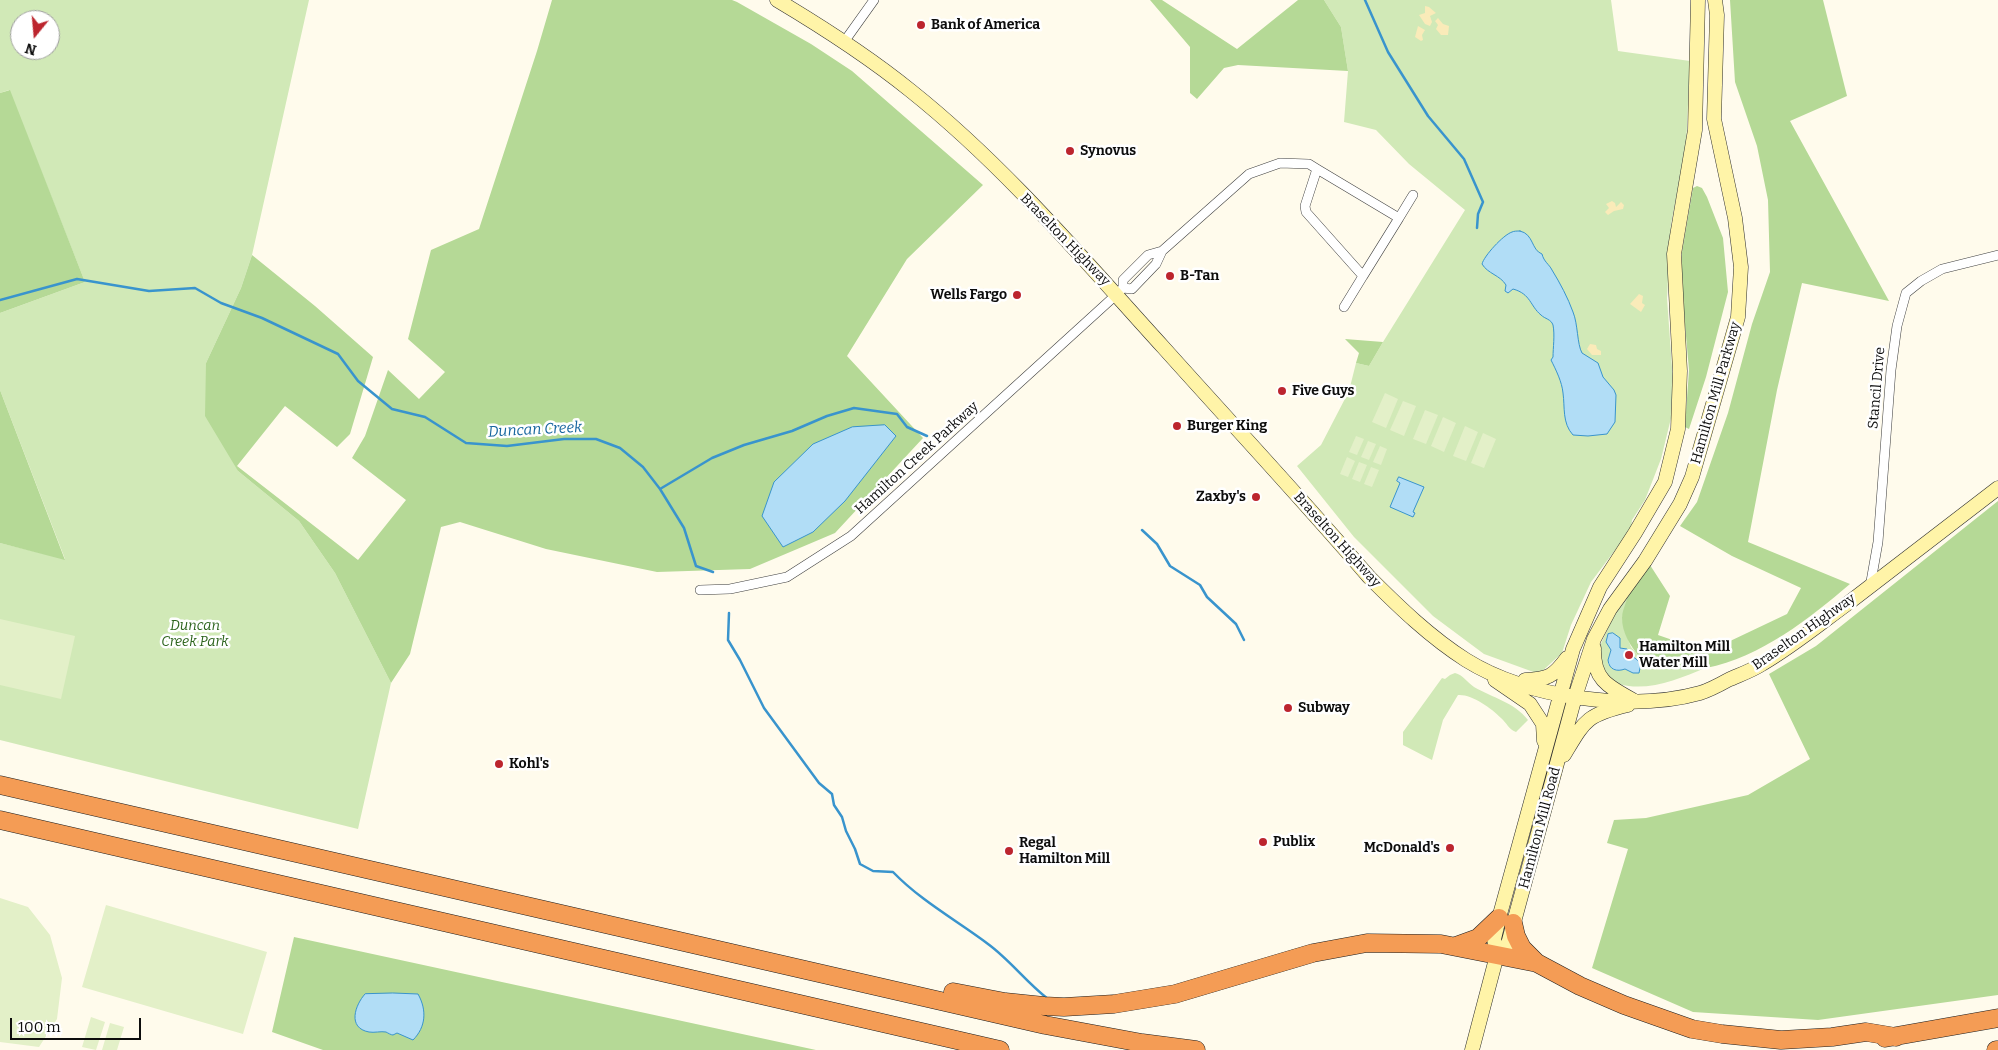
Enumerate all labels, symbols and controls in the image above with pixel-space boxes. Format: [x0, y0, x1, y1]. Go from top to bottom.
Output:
north arrow [10, 10, 60, 60]
place label: Bank of America [931, 17, 1040, 33]
marker: Bank of America [915, 19, 927, 31]
text: N [23, 39, 38, 59]
place label: Synovus [1080, 143, 1136, 159]
marker: Synovus [1064, 145, 1076, 157]
street label: Braselton Highway [1017, 190, 1113, 290]
place label: B-Tan [1180, 268, 1219, 284]
marker: B-Tan [1164, 270, 1176, 282]
place label: Wells Fargo [930, 287, 1007, 303]
marker: Wells Fargo [1011, 289, 1023, 301]
street label: Hamilton Mill Parkway [1688, 320, 1744, 466]
street label: Stancil Drive [1865, 346, 1889, 430]
place label: Five Guys [1292, 383, 1354, 399]
marker: Five Guys [1276, 385, 1288, 397]
street label: Hamilton Creek Parkway [852, 398, 982, 518]
place label: Burger King [1187, 418, 1267, 434]
water label: Duncan Creek [487, 419, 583, 441]
marker: Burger King [1171, 420, 1183, 432]
place label: Zaxby's [1196, 489, 1246, 505]
street label: Braselton Highway [1290, 489, 1384, 591]
marker: Zaxby's [1250, 491, 1262, 503]
street label: Braselton Highway [1749, 590, 1859, 674]
park label: Duncan Creek Park [161, 618, 229, 650]
place label: Hamilton Mill Water Mill [1639, 639, 1730, 672]
marker: Hamilton Mill Water Mill [1623, 649, 1635, 661]
place label: Subway [1298, 700, 1350, 716]
marker: Subway [1282, 702, 1294, 714]
place label: Kohl's [509, 756, 549, 772]
marker: Kohl's [493, 758, 505, 770]
street label: Hamilton Mill Road [1516, 765, 1564, 891]
place label: Publix [1273, 834, 1315, 850]
place label: Regal Hamilton Mill [1019, 835, 1110, 868]
marker: Publix [1257, 836, 1269, 848]
place label: McDonald's [1364, 840, 1440, 856]
marker: McDonald's [1444, 842, 1456, 854]
marker: Regal Hamilton Mill [1003, 845, 1015, 857]
scale bar [12, 1008, 144, 1040]
text: 100 m [18, 1018, 61, 1036]

